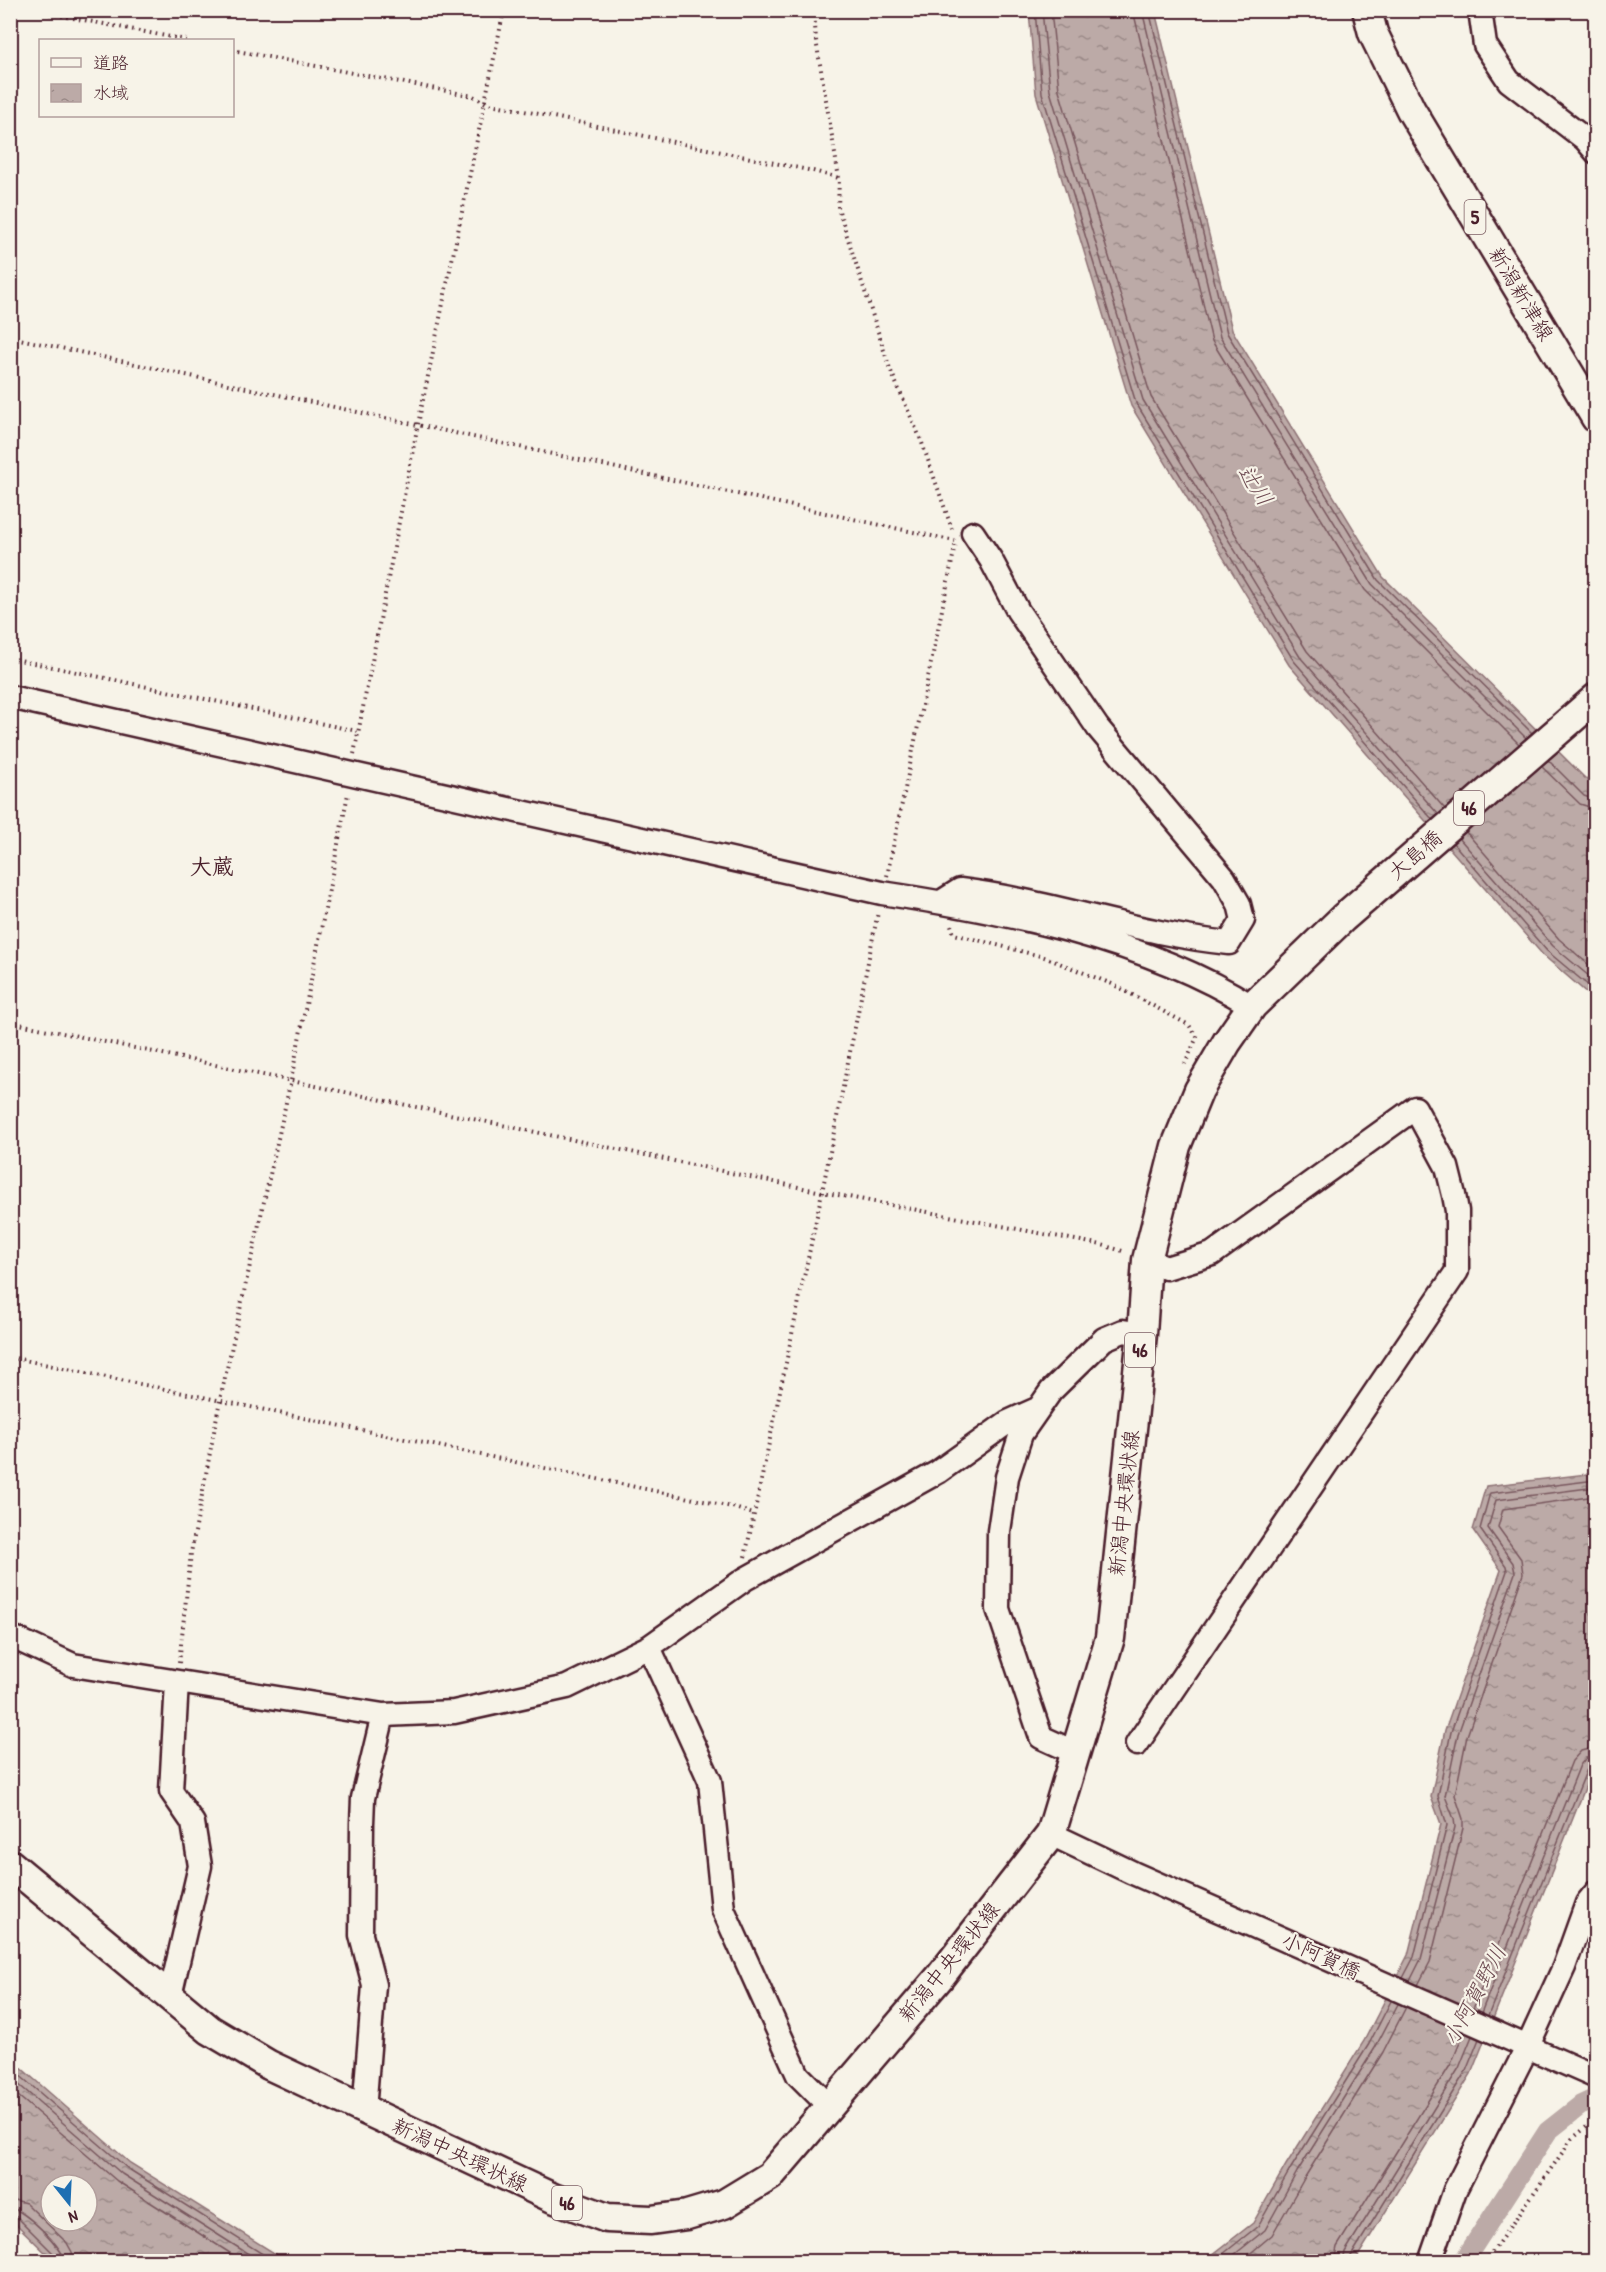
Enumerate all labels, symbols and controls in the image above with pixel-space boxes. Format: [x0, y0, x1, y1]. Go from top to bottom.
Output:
legend [39, 39, 234, 117]
text: 道路 [93, 50, 129, 75]
text: 水域 [93, 80, 129, 105]
road number: 5 [1464, 200, 1486, 234]
street label: 新潟新津線 [1482, 241, 1561, 346]
water label: 辻川 [1231, 458, 1281, 512]
road number: 46 [1454, 791, 1484, 825]
street label: 大島橋 [1381, 823, 1448, 886]
district label: 大蔵 [190, 851, 234, 881]
road number: 46 [1125, 1333, 1155, 1367]
street label: 新潟中央環状線 [1101, 1428, 1146, 1578]
street label: 新潟中央環状線 [891, 1895, 1006, 2028]
street label: 小阿賀橋 [1277, 1925, 1365, 1986]
water label: 小阿賀野川 [1435, 1939, 1513, 2051]
street label: 新潟中央環状線 [387, 2110, 533, 2199]
north arrow [39, 2173, 99, 2233]
road number: 46 [552, 2186, 582, 2220]
text: N [66, 2205, 81, 2229]

